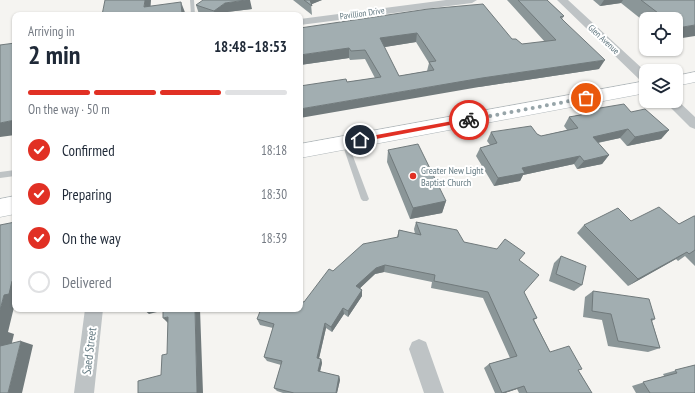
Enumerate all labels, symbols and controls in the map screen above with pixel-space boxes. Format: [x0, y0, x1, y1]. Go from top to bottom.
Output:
street label: Pavillion Drive [339, 4, 385, 22]
map controls [639, 12, 683, 108]
button: locate [639, 12, 683, 56]
street label: Glen Avenue [586, 22, 622, 56]
text: Arriving in [28, 23, 75, 40]
text: 18:48–18:53 [214, 37, 287, 56]
text: 2 min [28, 38, 81, 71]
button: layers [639, 64, 683, 108]
pin [569, 81, 603, 115]
icon: bag [575, 87, 597, 109]
courier [449, 100, 489, 140]
text: On the way · 50 m [28, 101, 110, 118]
icon: bike [458, 109, 480, 131]
pin [343, 123, 377, 157]
icon: home [349, 129, 371, 151]
icon: check [28, 139, 50, 161]
text: Confirmed [62, 141, 115, 160]
text: 18:18 [261, 142, 287, 159]
place label: Greater New Light Baptist Church [421, 164, 484, 189]
marker: Greater New Light Baptist Church [408, 171, 418, 181]
icon: check [28, 183, 50, 205]
text: Preparing [62, 185, 112, 204]
text: 18:30 [261, 186, 287, 203]
icon: check [28, 227, 50, 249]
text: On the way [62, 229, 121, 248]
text: 18:39 [261, 230, 287, 247]
text: Delivered [62, 273, 112, 292]
street label: Saed Street [79, 326, 99, 375]

